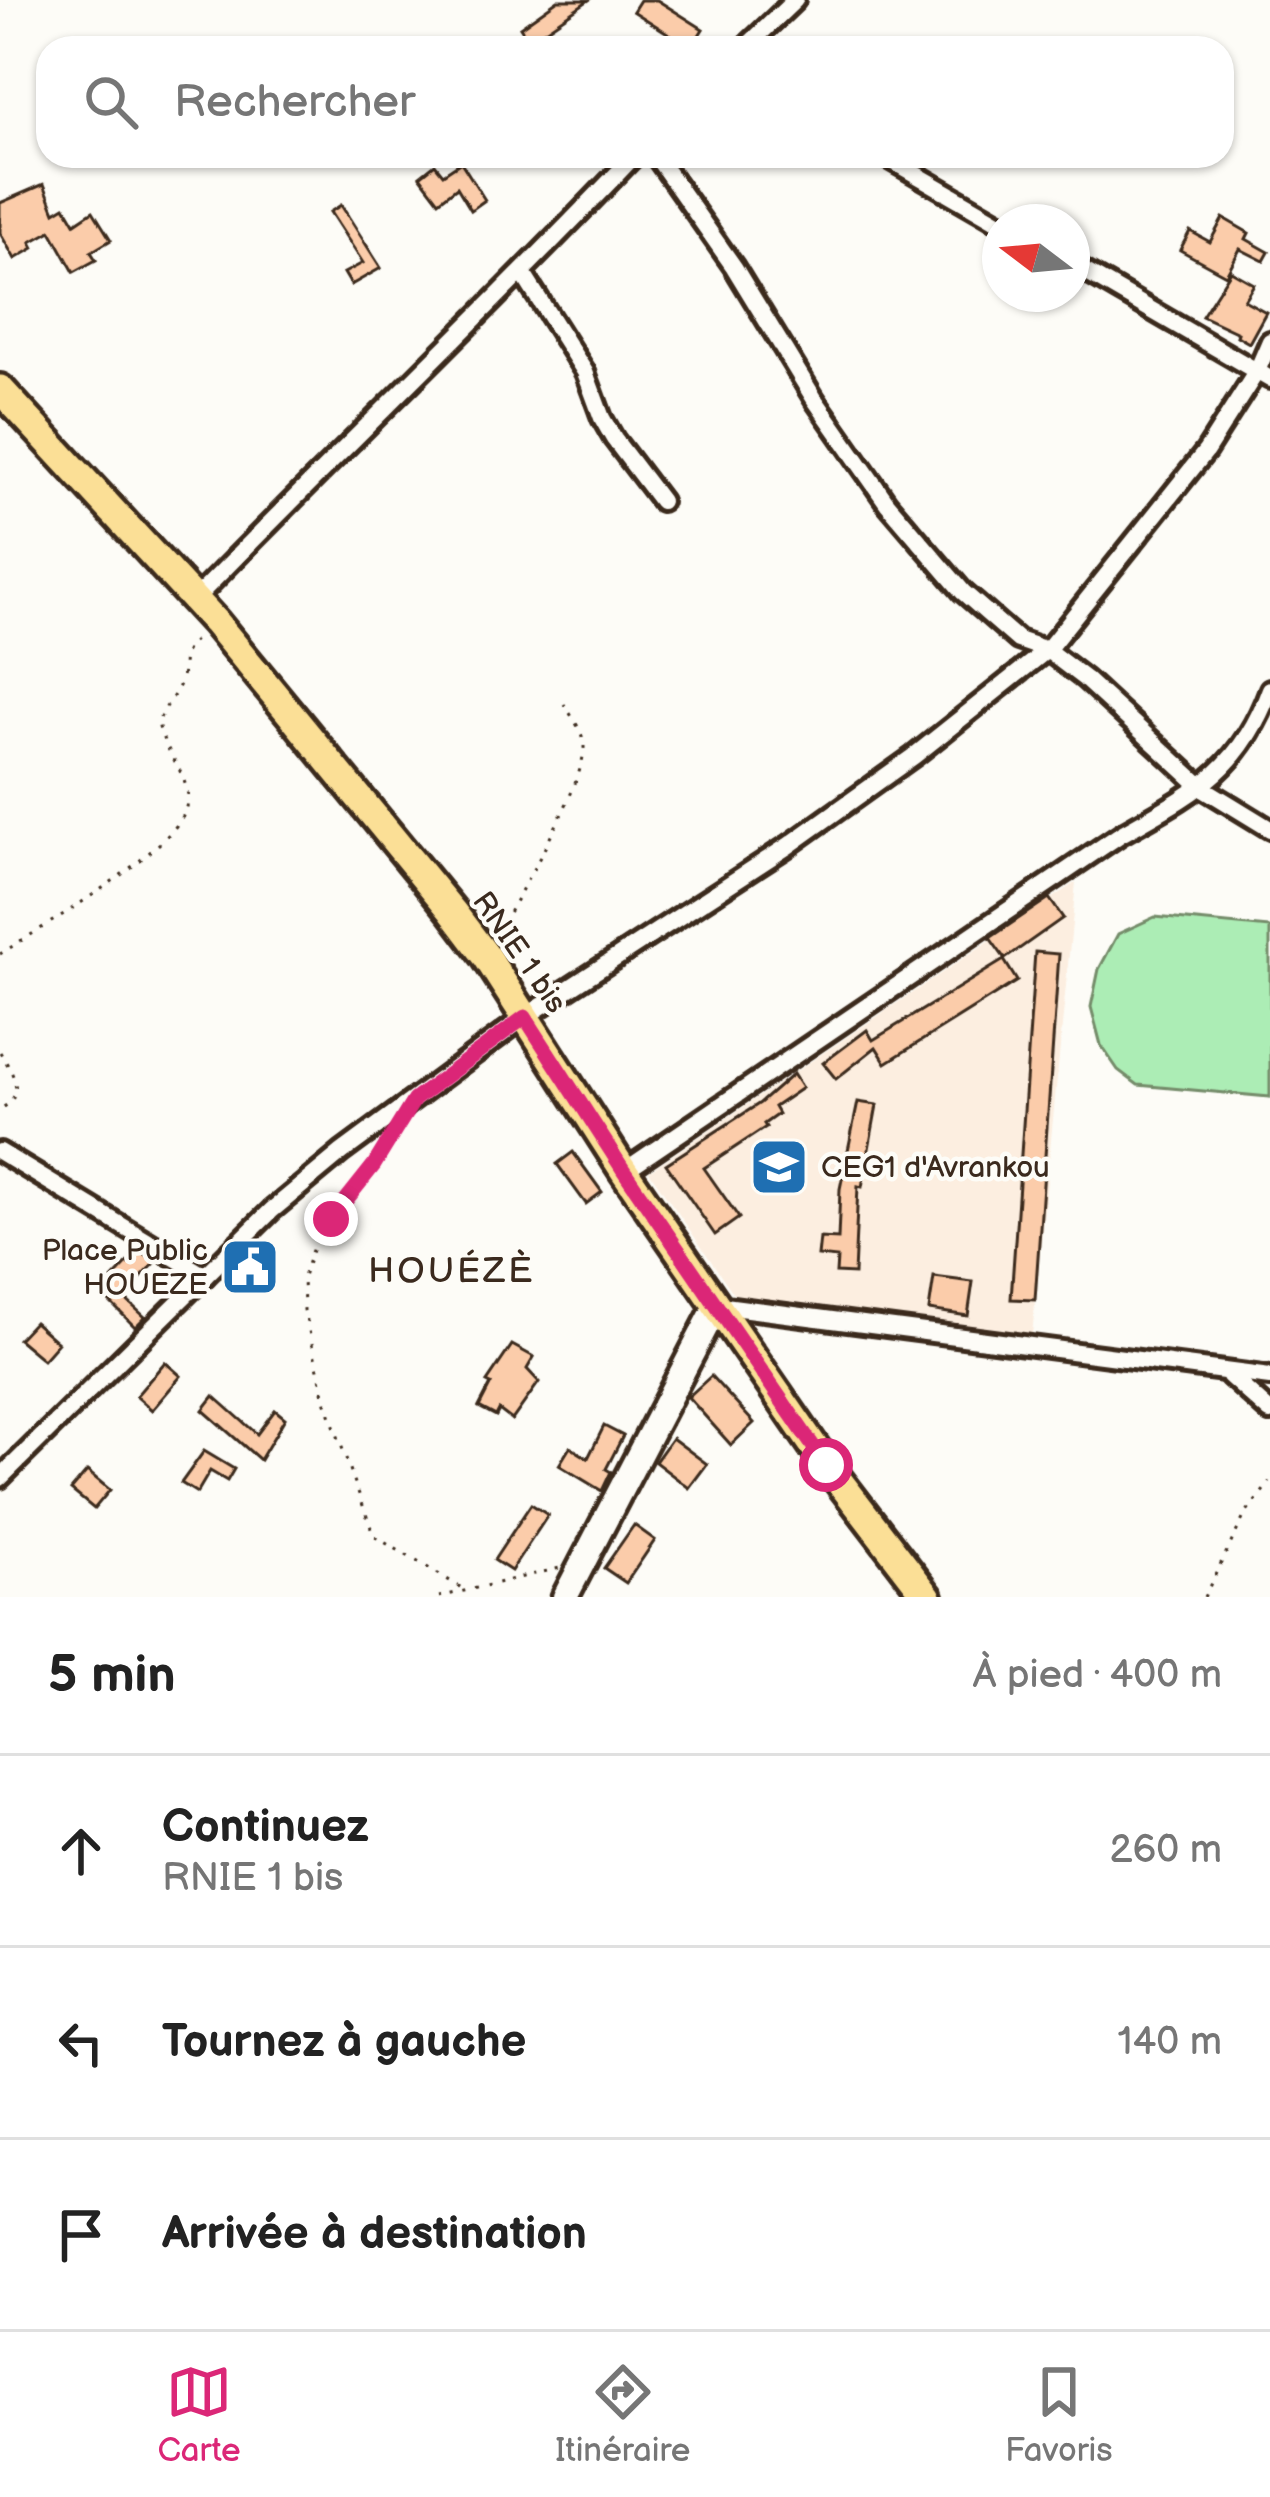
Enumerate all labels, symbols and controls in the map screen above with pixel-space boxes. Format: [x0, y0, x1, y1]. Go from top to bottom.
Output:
search box [36, 36, 1234, 168]
icon: search [78, 69, 144, 135]
text: Rechercher [174, 75, 415, 130]
north arrow [982, 204, 1090, 312]
street label: RNIE 1 bis [464, 885, 574, 1020]
school or university icon: CEG1 d'Avrankou [748, 1136, 810, 1198]
place label: CEG1 d'Avrankou [821, 1150, 1050, 1186]
route end [304, 1192, 358, 1246]
place label: Place Public HOUEZE [42, 1233, 208, 1303]
public building icon: Place Public HOUEZE [219, 1236, 281, 1298]
district label: HOUÉZÈ [368, 1249, 536, 1293]
route start [799, 1438, 853, 1492]
text: 5 min [48, 1645, 176, 1706]
text: À pied · 400 m [972, 1652, 1222, 1699]
text: Continuez [162, 1800, 369, 1855]
icon: ahead [48, 1818, 114, 1884]
text: 260 m [1109, 1827, 1222, 1874]
text: RNIE 1 bis [162, 1855, 343, 1902]
icon: left [48, 2010, 114, 2076]
text: Tournez à gauche [162, 2015, 526, 2070]
text: 140 m [1117, 2019, 1222, 2066]
icon: arrive [48, 2202, 114, 2268]
text: Arrivée à destination [162, 2207, 587, 2262]
tab: Carte [157, 2359, 241, 2471]
tab: Itinéraire [555, 2359, 690, 2471]
tab: Favoris [1005, 2359, 1113, 2471]

